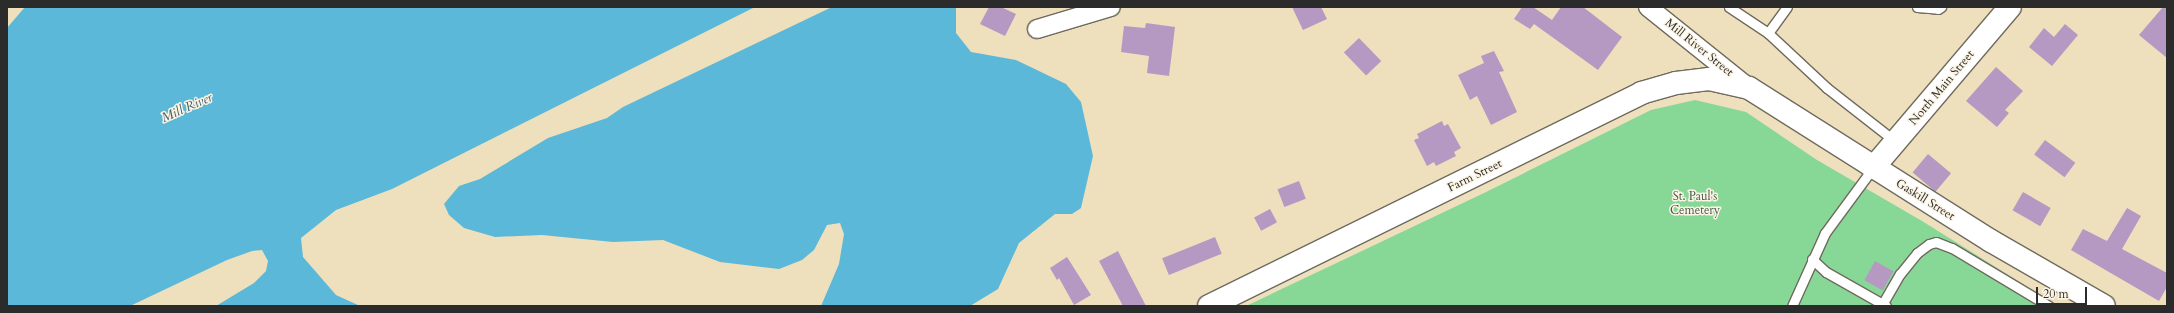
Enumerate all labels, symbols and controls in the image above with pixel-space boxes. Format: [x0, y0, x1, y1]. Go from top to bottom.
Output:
street label: Mill River Street [1662, 16, 1736, 80]
street label: North Main Street [1906, 48, 1978, 128]
water label: Mill River [159, 90, 215, 126]
street label: Farm Street [1445, 157, 1505, 195]
street label: Gaskill Street [1893, 176, 1957, 224]
park label: St. Paul's Cemetery [1670, 190, 1720, 218]
scale bar [2038, 279, 2089, 305]
text: 20 m [2043, 286, 2069, 302]

